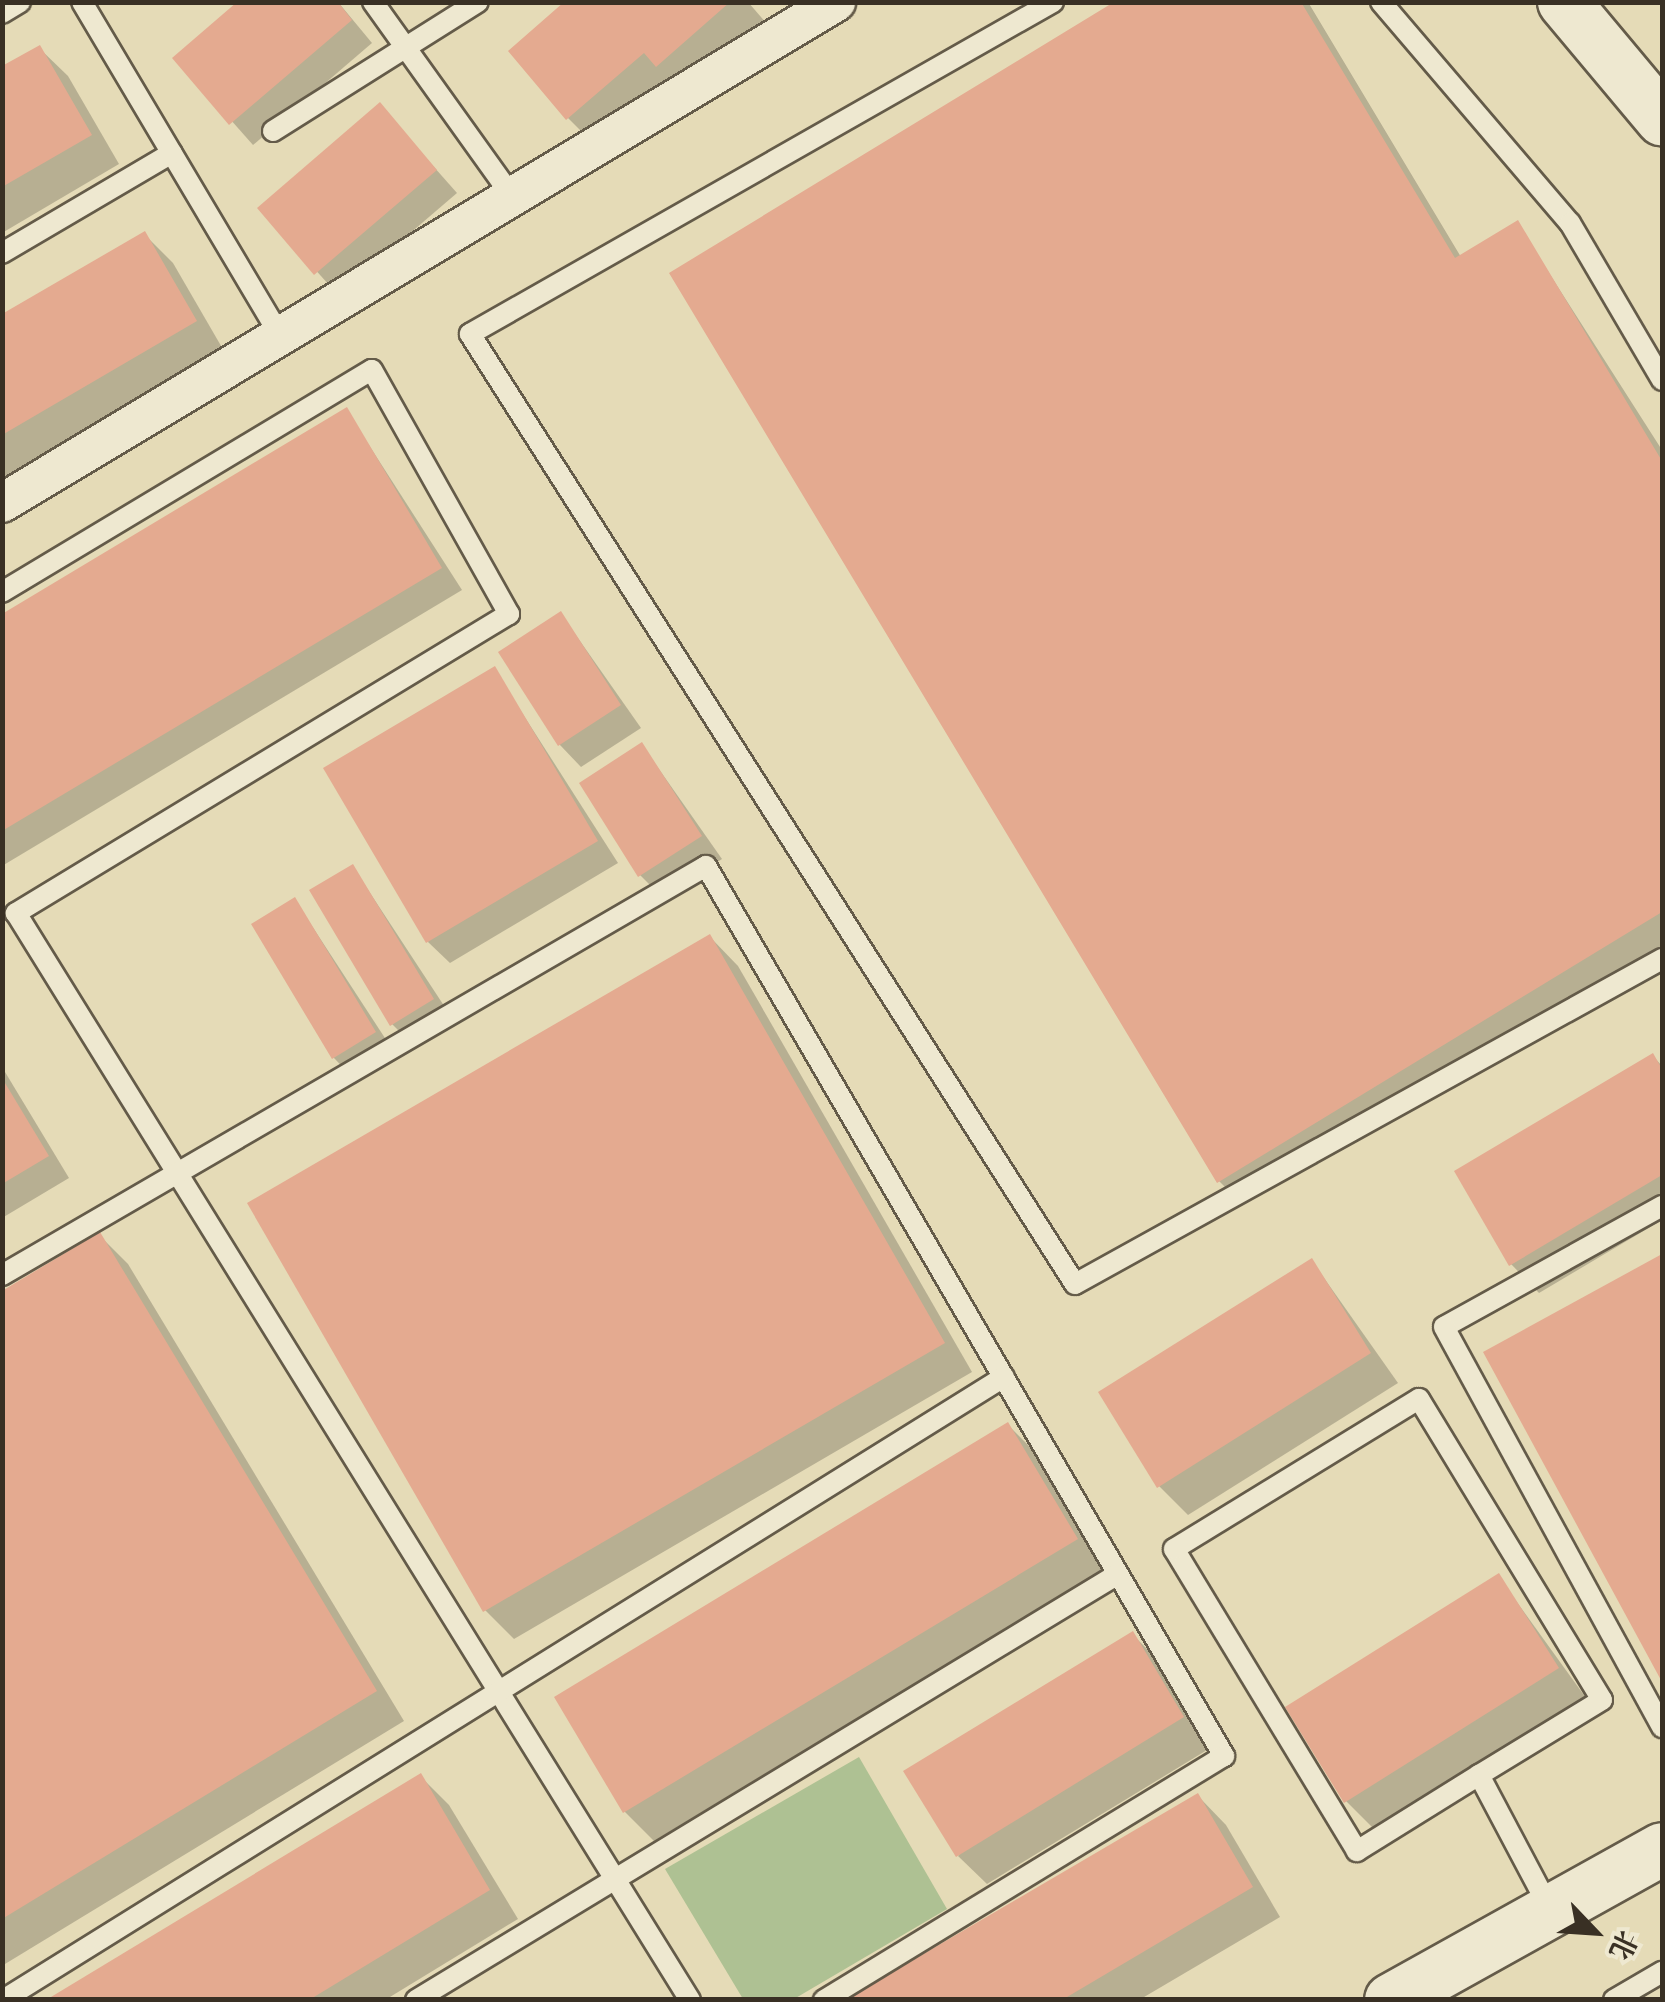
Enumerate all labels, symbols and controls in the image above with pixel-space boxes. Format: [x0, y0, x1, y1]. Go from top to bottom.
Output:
north arrow [1545, 1882, 1645, 1982]
text: 北 [1601, 1925, 1644, 1965]

